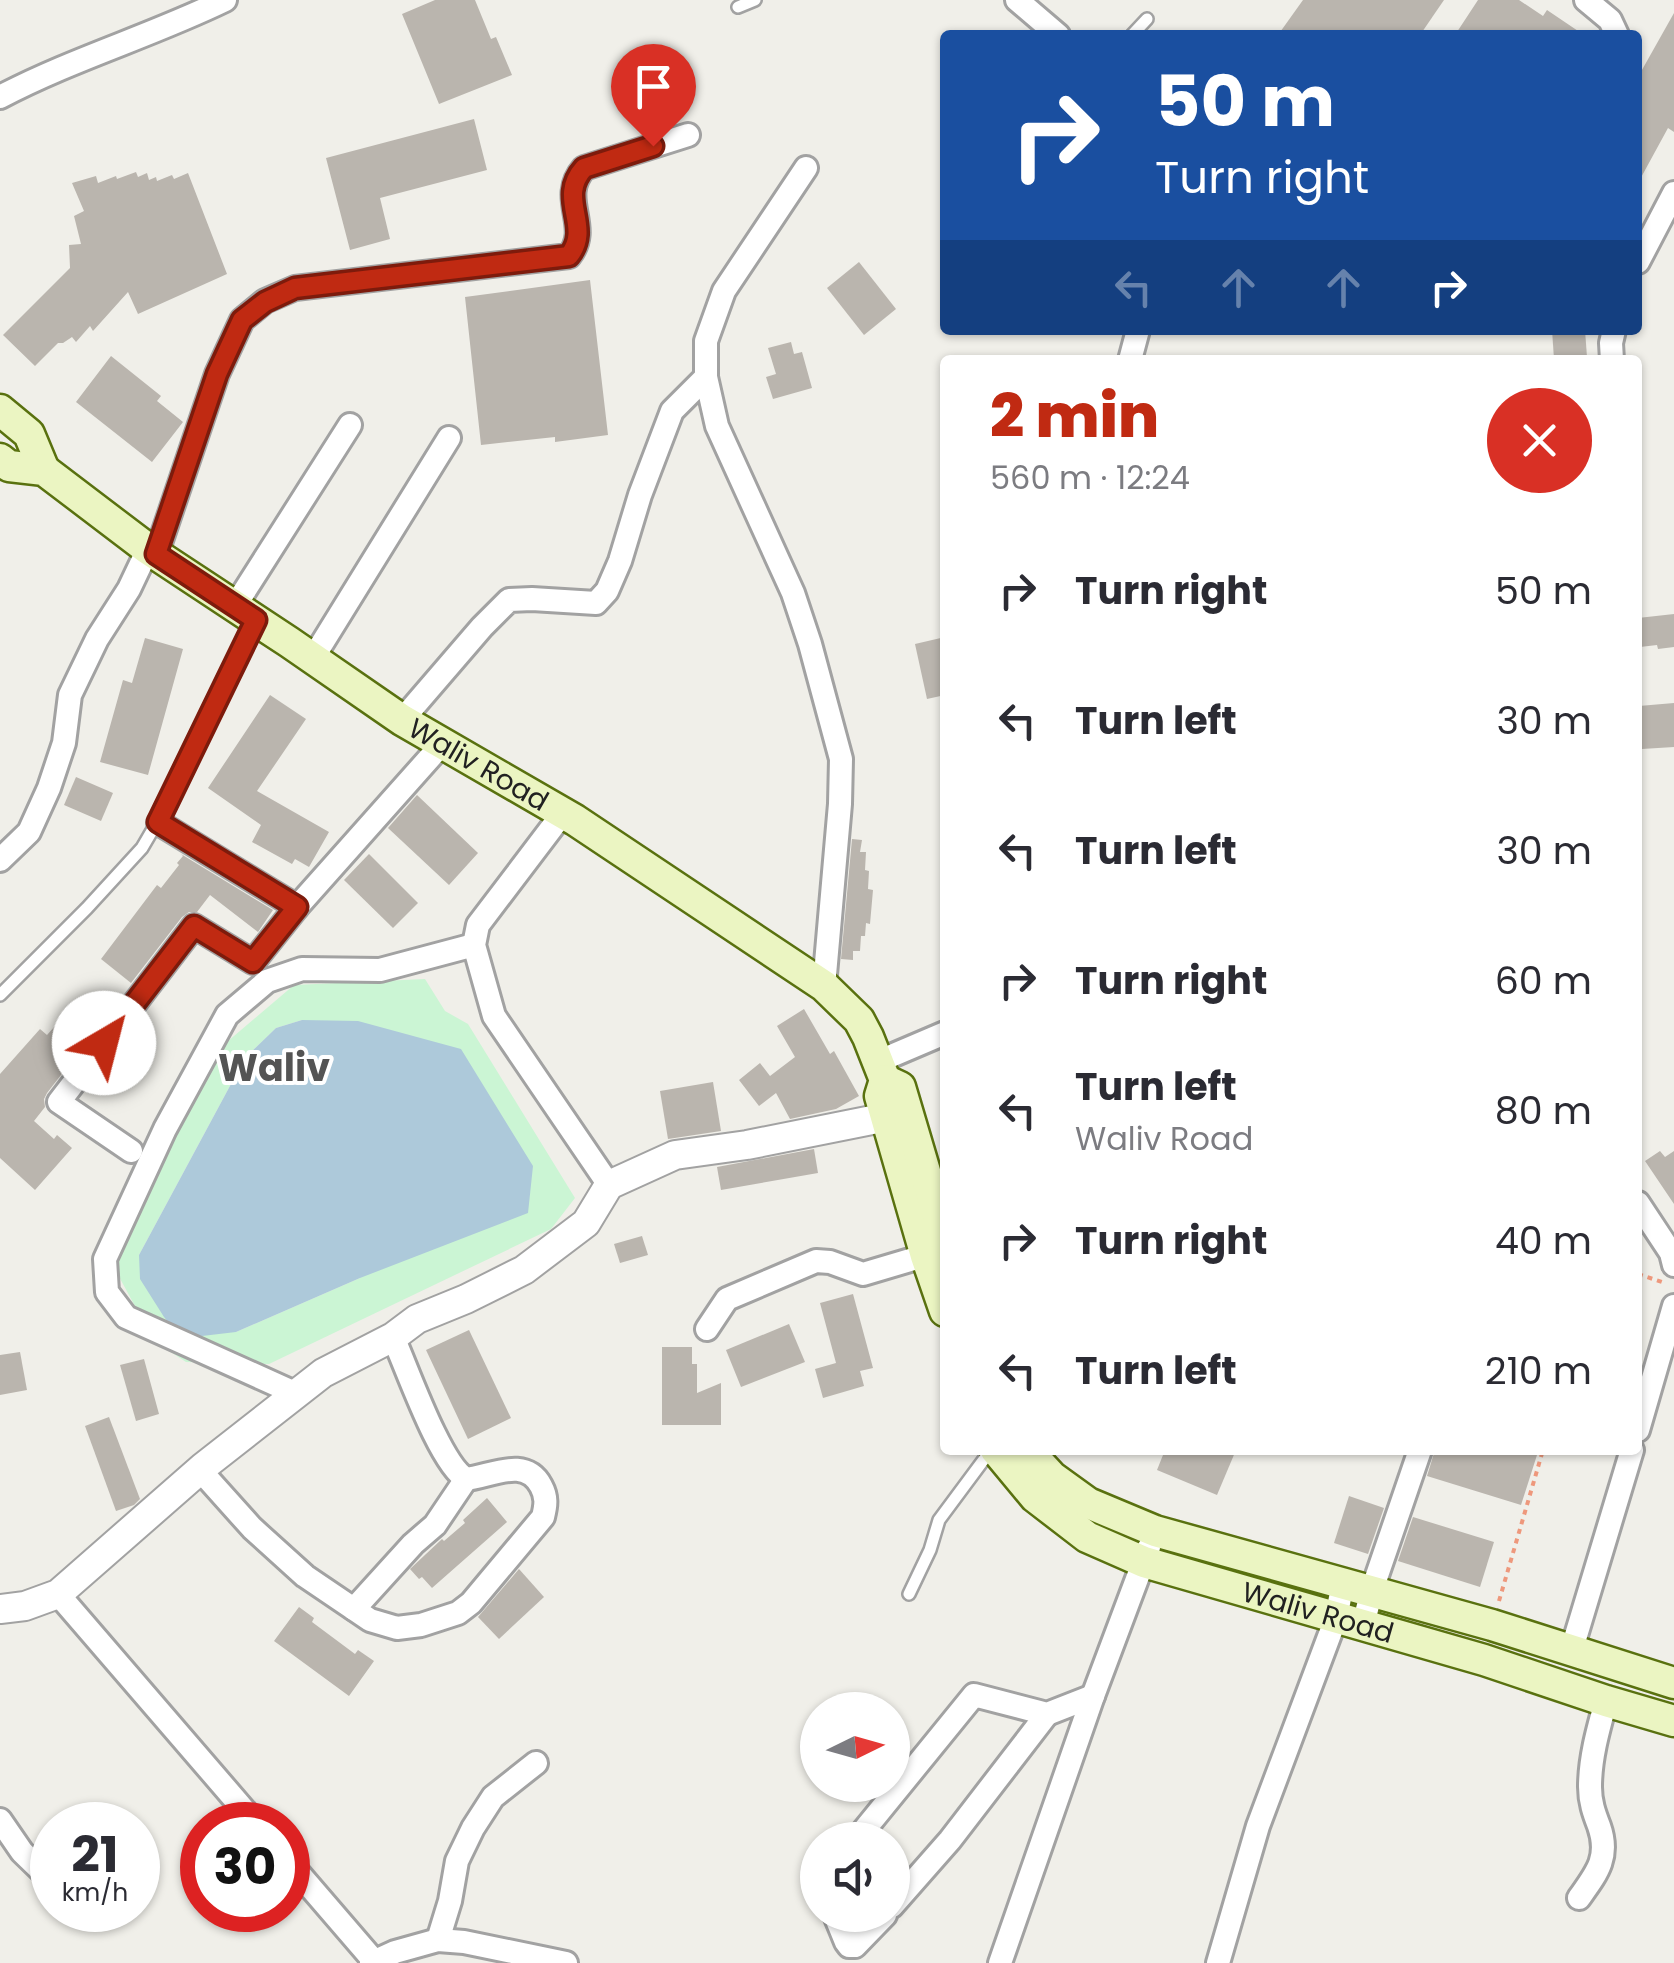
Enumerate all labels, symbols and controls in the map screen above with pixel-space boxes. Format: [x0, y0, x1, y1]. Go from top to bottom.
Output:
pin [611, 44, 696, 147]
text: 50 m [1155, 52, 1335, 151]
icon: arrive [626, 59, 681, 114]
icon: right [990, 70, 1120, 200]
text: Turn right [1155, 146, 1369, 209]
icon: left [1106, 260, 1161, 315]
icon: ahead [1211, 260, 1266, 315]
icon: ahead [1316, 260, 1371, 315]
icon: right [1421, 260, 1476, 315]
text: 2 min [990, 374, 1159, 458]
button: close [1487, 388, 1592, 493]
text: 560 m · 12:24 [990, 455, 1190, 500]
icon: right [990, 563, 1045, 618]
text: Turn right [1075, 564, 1267, 617]
text: 50 m [1495, 564, 1592, 617]
icon: left [990, 693, 1045, 748]
text: Turn left [1075, 694, 1237, 747]
text: 30 m [1496, 694, 1592, 747]
street label: Waliv Road [401, 709, 556, 821]
icon: left [990, 823, 1045, 878]
text: Turn left [1075, 824, 1237, 877]
text: 30 m [1496, 824, 1592, 877]
icon: right [990, 953, 1045, 1008]
text: Turn right [1075, 954, 1267, 1007]
text: 60 m [1495, 954, 1592, 1007]
position arrow [52, 991, 156, 1095]
district label: Waliv [218, 1041, 330, 1094]
text: Turn left [1075, 1060, 1237, 1113]
icon: left [990, 1083, 1045, 1138]
text: 80 m [1495, 1084, 1592, 1137]
text: Waliv Road [1075, 1116, 1253, 1161]
icon: right [990, 1213, 1045, 1268]
text: Turn right [1075, 1214, 1267, 1267]
text: 40 m [1495, 1214, 1592, 1267]
icon: left [990, 1343, 1045, 1398]
text: Turn left [1075, 1344, 1237, 1397]
text: 210 m [1485, 1344, 1592, 1397]
street label: Waliv Road [1237, 1572, 1398, 1653]
north arrow [800, 1692, 910, 1802]
map controls [800, 1692, 910, 1932]
speed limit sign: 30 [180, 1802, 310, 1932]
text: 21 [71, 1819, 119, 1890]
button: sound [800, 1822, 910, 1932]
text: km/h [62, 1875, 128, 1910]

